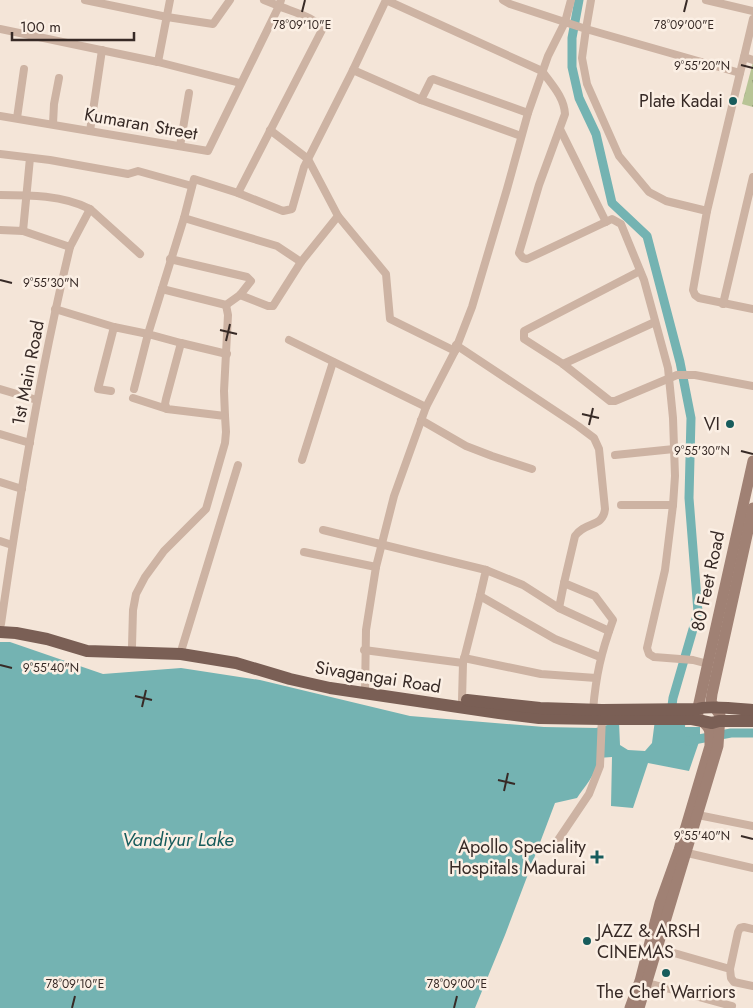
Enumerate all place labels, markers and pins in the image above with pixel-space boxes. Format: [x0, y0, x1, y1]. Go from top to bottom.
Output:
place label: Plate Kadai [639, 88, 723, 114]
marker: Plate Kadai [727, 95, 739, 107]
place label: VI [704, 411, 720, 437]
marker: VI [724, 418, 736, 430]
place label: Apollo Speciality Hospitals Madurai [449, 834, 586, 881]
marker: Apollo Speciality Hospitals Madurai [590, 850, 604, 864]
place label: JAZZ & ARSH CINEMAS [595, 918, 700, 965]
marker: JAZZ & ARSH CINEMAS [581, 935, 593, 947]
marker: The Chef Warriors [660, 967, 672, 979]
place label: The Chef Warriors [596, 979, 736, 1005]

